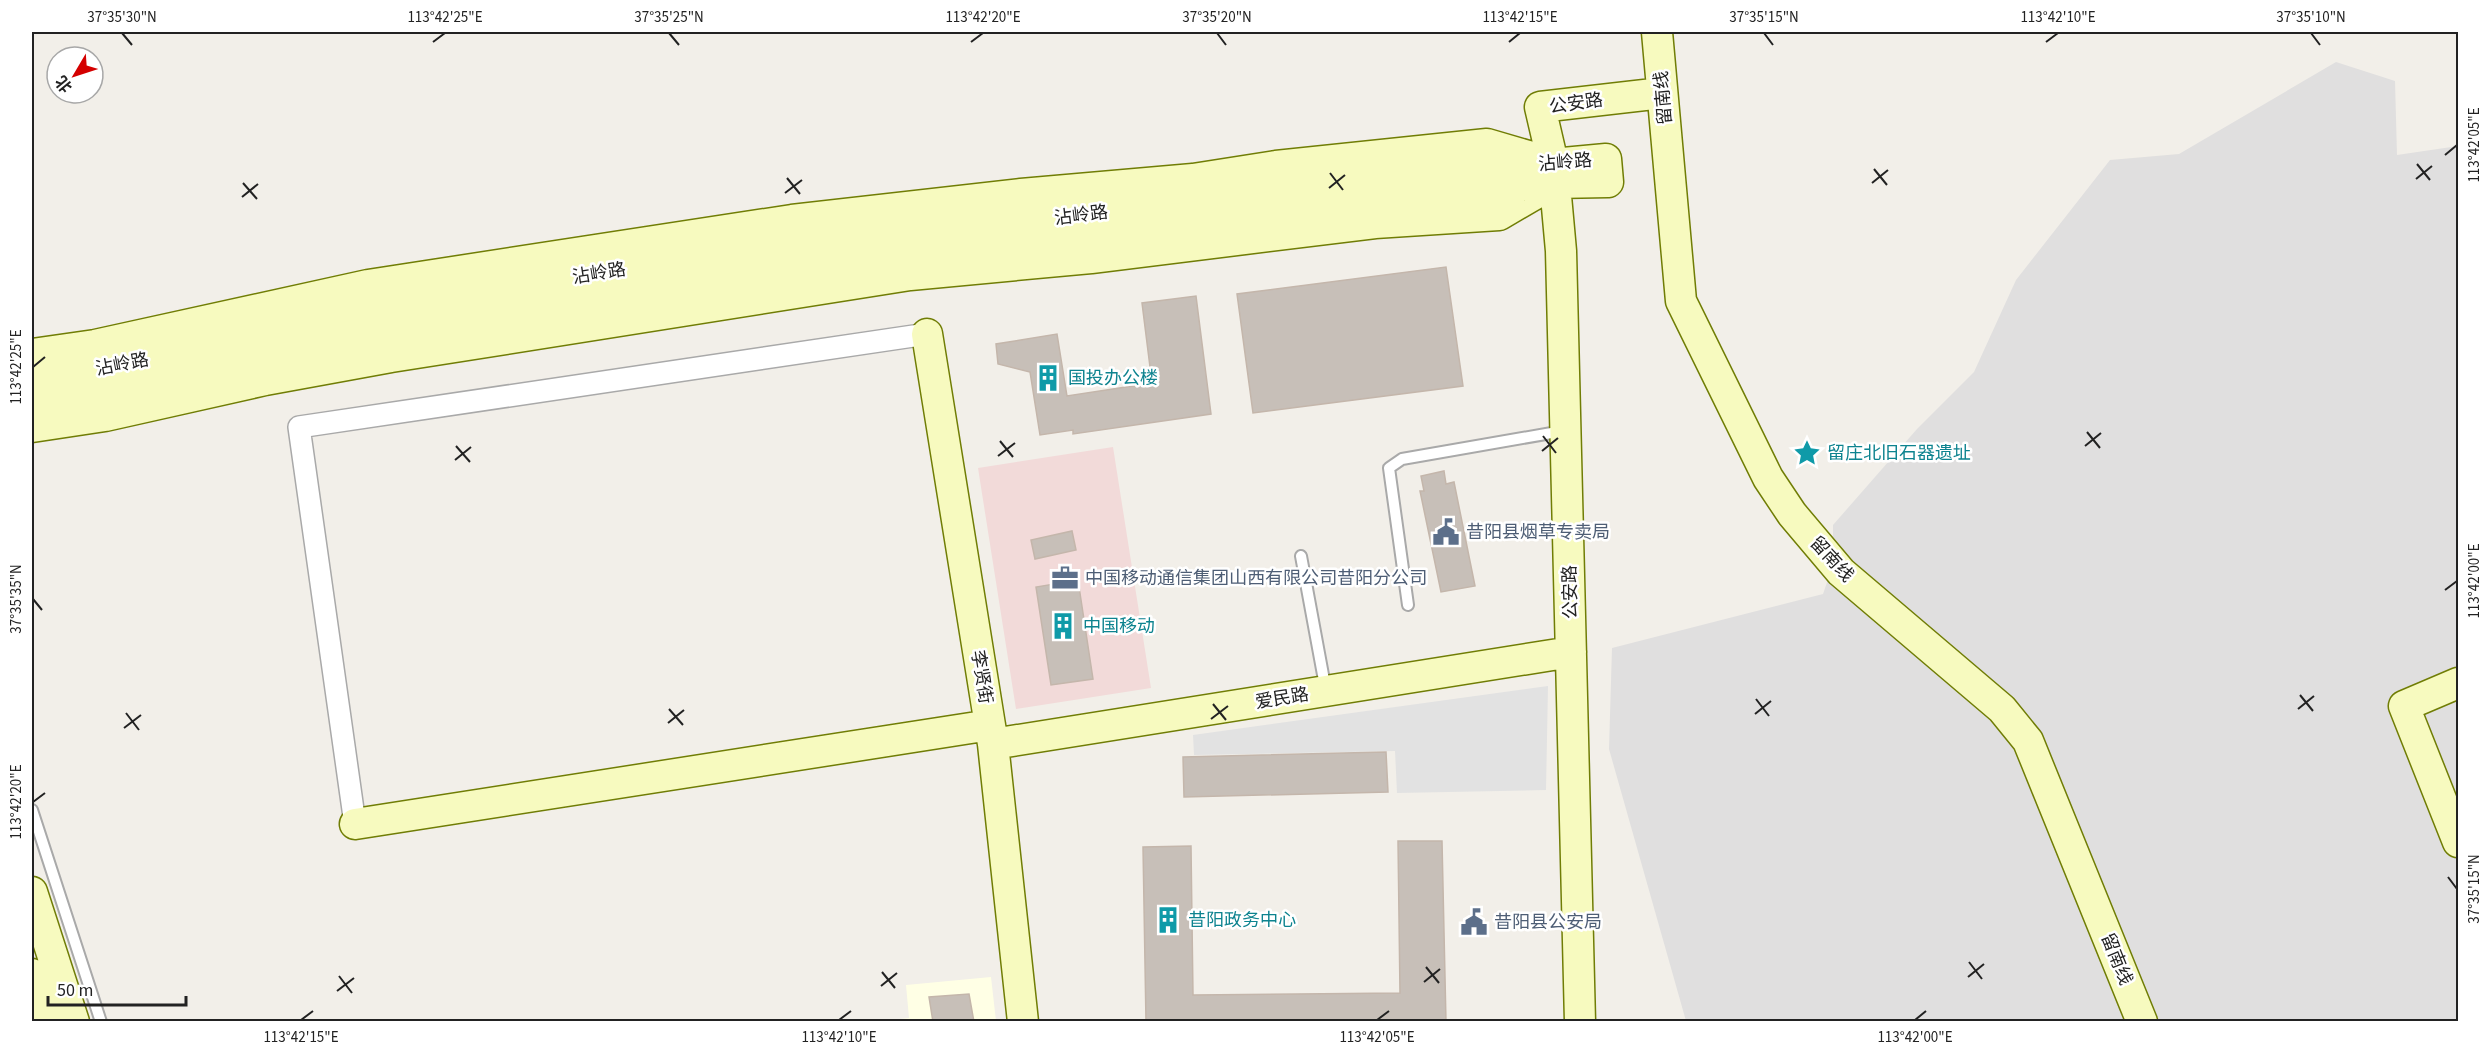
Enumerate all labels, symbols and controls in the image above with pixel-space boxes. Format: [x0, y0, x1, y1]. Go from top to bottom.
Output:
text: 37°35'30"N [87, 7, 157, 28]
text: 113°42'25"E [407, 7, 483, 28]
text: 37°35'25"N [634, 7, 704, 28]
text: 113°42'20"E [945, 7, 1021, 28]
text: 37°35'20"N [1182, 7, 1252, 28]
text: 113°42'15"E [1482, 7, 1558, 28]
text: 37°35'15"N [1729, 7, 1799, 28]
text: 113°42'10"E [2020, 7, 2096, 28]
text: 37°35'10"N [2276, 7, 2346, 28]
north arrow [45, 45, 105, 105]
street label: 留南线 [1649, 70, 1678, 126]
text: 北 [51, 71, 78, 97]
street label: 公安路 [1548, 87, 1605, 120]
text: 113°42'05"E [2464, 107, 2485, 183]
street label: 沾岭路 [1537, 148, 1593, 177]
street label: 沾岭路 [1053, 200, 1109, 231]
street label: 沾岭路 [570, 257, 628, 290]
text: 113°42'25"E [6, 329, 27, 405]
street label: 沾岭路 [93, 347, 151, 382]
building icon: 国投办公楼 [1033, 363, 1063, 393]
place label: 国投办公楼 [1068, 366, 1158, 391]
place icon: 留庄北旧石器遗址 [1792, 438, 1822, 468]
place label: 留庄北旧石器遗址 [1827, 441, 1971, 466]
public building icon: 昔阳县烟草专卖局 [1431, 517, 1461, 547]
place label: 昔阳县烟草专卖局 [1466, 520, 1610, 545]
street label: 留南线 [1804, 531, 1859, 588]
text: 113°42'00"E [2464, 543, 2485, 619]
office icon: 中国移动通信集团山西有限公司昔阳分公司 [1050, 563, 1080, 593]
text: 37°35'35"N [6, 564, 27, 634]
street label: 公安路 [1558, 565, 1583, 619]
place label: 中国移动通信集团山西有限公司昔阳分公司 [1085, 566, 1427, 591]
building icon: 中国移动 [1048, 611, 1078, 641]
place label: 中国移动 [1083, 614, 1155, 639]
street label: 李贤街 [965, 648, 998, 706]
street label: 爱民路 [1253, 682, 1311, 715]
text: 113°42'20"E [6, 764, 27, 840]
text: 37°35'15"N [2464, 854, 2485, 924]
building icon: 昔阳政务中心 [1153, 905, 1183, 935]
public building icon: 昔阳县公安局 [1459, 907, 1489, 937]
place label: 昔阳政务中心 [1188, 908, 1296, 933]
place label: 昔阳县公安局 [1494, 910, 1602, 935]
street label: 留南线 [2095, 929, 2138, 989]
scale bar [48, 969, 186, 1007]
text: 50 m [57, 978, 93, 1003]
text: 113°42'15"E [263, 1027, 339, 1048]
text: 113°42'10"E [801, 1027, 877, 1048]
text: 113°42'05"E [1339, 1027, 1415, 1048]
text: 113°42'00"E [1877, 1027, 1953, 1048]

